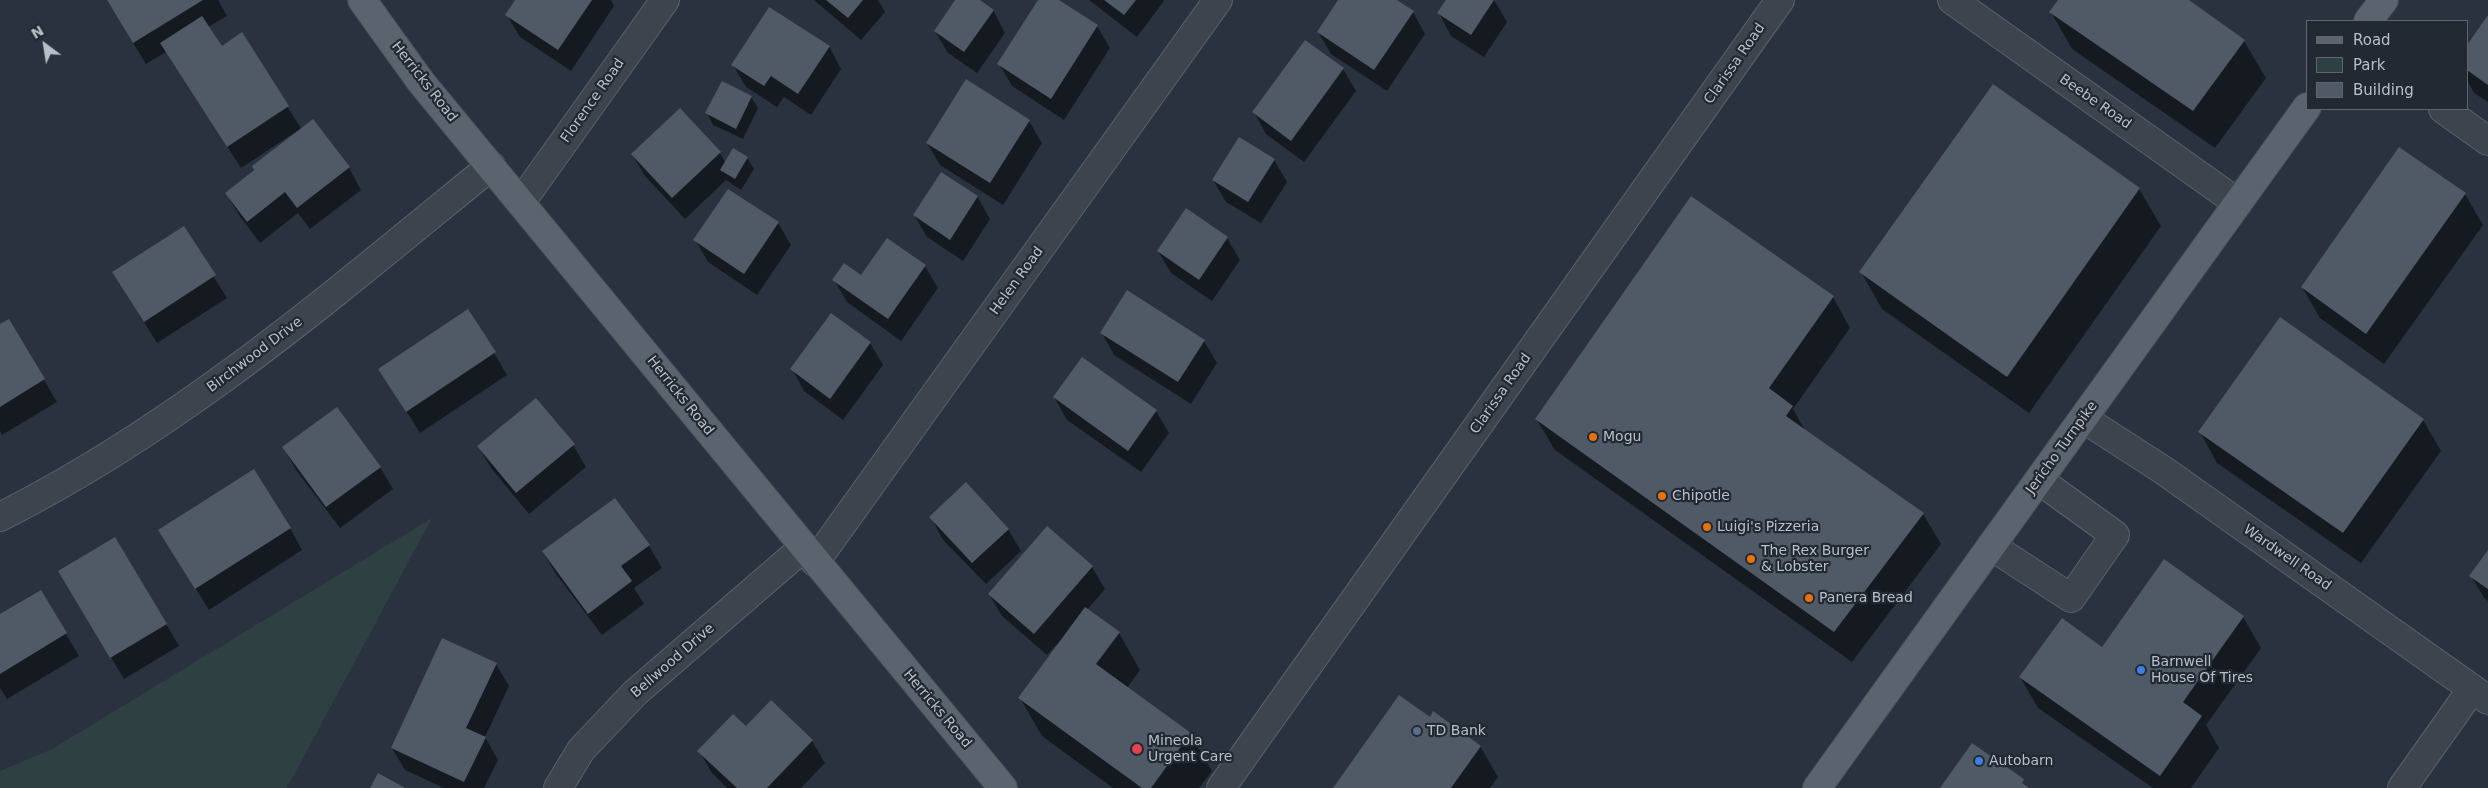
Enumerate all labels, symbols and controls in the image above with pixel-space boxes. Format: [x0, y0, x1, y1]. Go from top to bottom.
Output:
north arrow [20, 20, 70, 70]
street label: Clarissa Road [1701, 20, 1769, 108]
legend [2306, 20, 2468, 110]
text: N [28, 22, 46, 42]
text: Road [2353, 31, 2391, 49]
street label: Herricks Road [388, 39, 460, 125]
street label: Florence Road [558, 55, 628, 147]
text: Park [2353, 56, 2385, 74]
street label: Beebe Road [2056, 71, 2134, 133]
text: Building [2353, 81, 2414, 99]
street label: Helen Road [987, 244, 1047, 318]
street label: Birchwood Drive [204, 314, 306, 396]
street label: Clarissa Road [1467, 350, 1535, 438]
street label: Herricks Road [643, 353, 717, 439]
street label: Jericho Turnpike [2023, 398, 2101, 498]
place label: Mogu [1603, 429, 1641, 445]
marker: Mogu [1587, 431, 1599, 443]
place label: Chipotle [1672, 488, 1730, 504]
marker: Chipotle [1656, 490, 1668, 502]
place label: Luigi's Pizzeria [1717, 519, 1819, 535]
marker: Luigi's Pizzeria [1701, 521, 1713, 533]
street label: Wardwell Road [2240, 521, 2334, 595]
place label: The Rex Burger & Lobster [1761, 543, 1869, 576]
marker: The Rex Burger & Lobster [1745, 553, 1757, 565]
place label: Panera Bread [1819, 590, 1913, 606]
marker: Panera Bread [1803, 592, 1815, 604]
street label: Bellwood Drive [628, 620, 718, 702]
place label: Barnwell House Of Tires [2151, 654, 2253, 686]
marker: Barnwell House Of Tires [2135, 664, 2147, 676]
street label: Herricks Road [899, 666, 975, 752]
place label: TD Bank [1427, 723, 1486, 739]
marker: TD Bank [1411, 725, 1423, 737]
place label: Mineola Urgent Care [1148, 733, 1232, 766]
marker: Mineola Urgent Care [1130, 742, 1144, 756]
place label: Autobarn [1989, 753, 2053, 769]
marker: Autobarn [1973, 755, 1985, 767]

